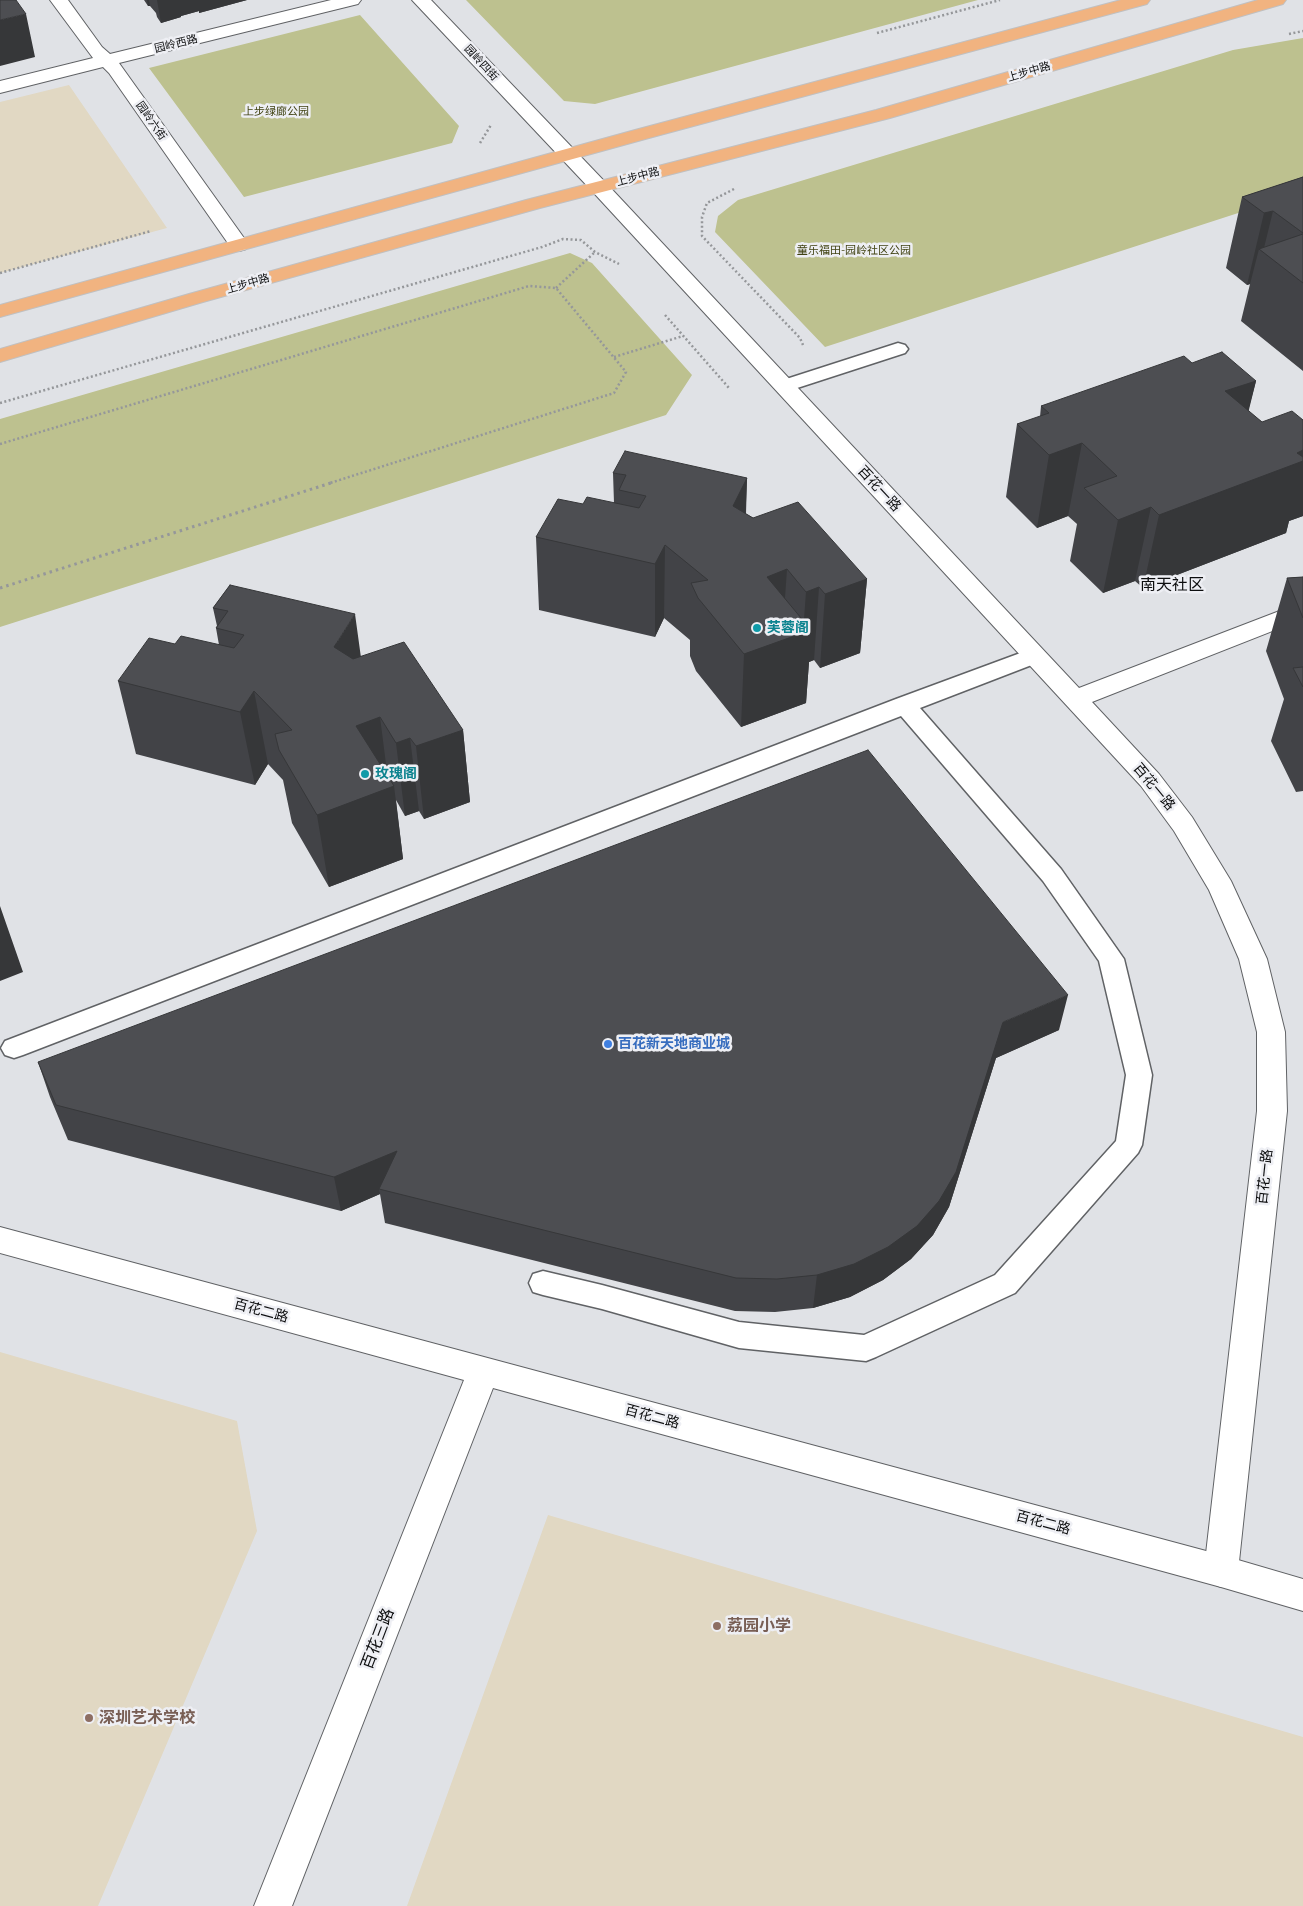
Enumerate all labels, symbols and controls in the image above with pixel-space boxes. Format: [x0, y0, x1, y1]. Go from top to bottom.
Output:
street label: 园岭西路 [153, 32, 199, 56]
street label: 园岭四街 [461, 42, 501, 84]
street label: 上步中路 [1006, 60, 1052, 84]
street label: 园岭六街 [133, 99, 169, 143]
park label: 上步绿廊公园 [243, 105, 309, 119]
street label: 上步中路 [615, 165, 661, 189]
park label: 童乐福田-园岭社区公园 [797, 244, 911, 258]
street label: 上步中路 [225, 272, 271, 296]
street label: 百花一路 [854, 463, 904, 515]
district label: 南天社区 [1140, 575, 1204, 595]
place label: 芙蓉阁 [767, 620, 809, 636]
marker: 芙蓉阁 [751, 622, 763, 634]
street label: 百花一路 [1130, 760, 1178, 814]
place label: 玫瑰阁 [375, 766, 417, 782]
marker: 玫瑰阁 [359, 768, 371, 780]
place label: 百花新天地商业城 [618, 1036, 730, 1052]
marker: 百花新天地商业城 [602, 1038, 614, 1050]
street label: 百花一路 [1254, 1148, 1276, 1206]
street label: 百花二路 [232, 1296, 290, 1326]
street label: 百花二路 [623, 1402, 681, 1432]
street label: 百花二路 [1014, 1508, 1072, 1538]
street label: 百花三路 [358, 1606, 398, 1672]
place label: 荔园小学 [727, 1616, 791, 1636]
marker: 荔园小学 [711, 1620, 723, 1632]
place label: 深圳艺术学校 [99, 1708, 195, 1728]
marker: 深圳艺术学校 [83, 1712, 95, 1724]

